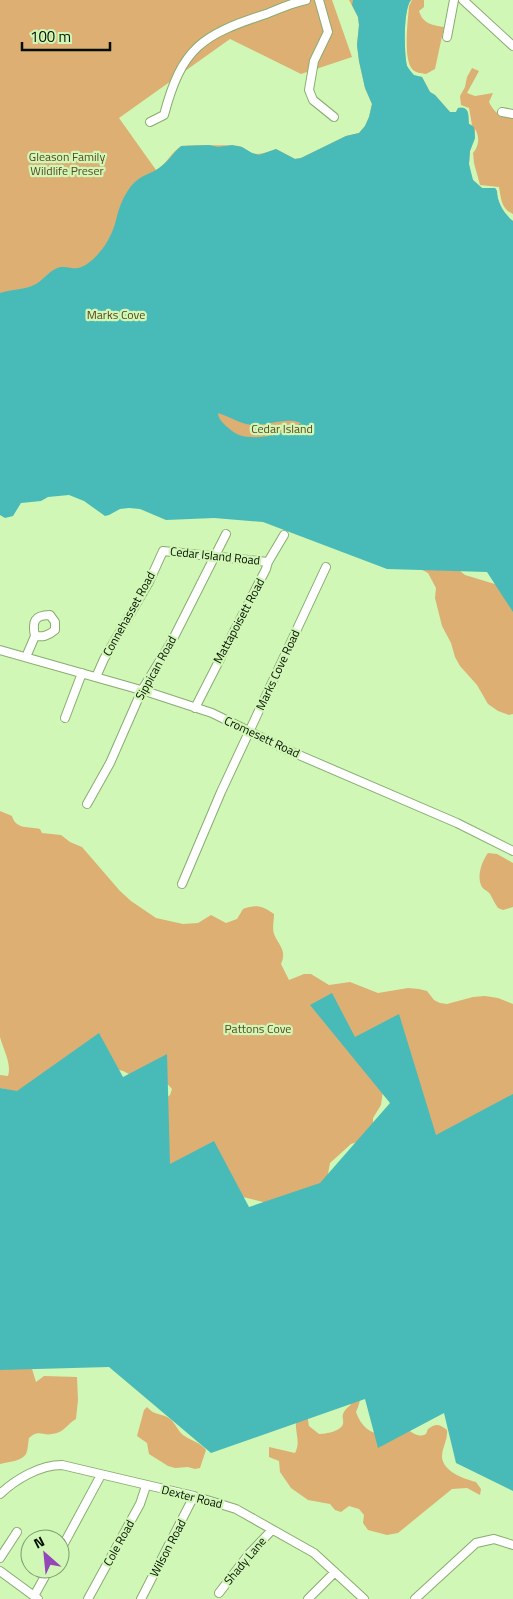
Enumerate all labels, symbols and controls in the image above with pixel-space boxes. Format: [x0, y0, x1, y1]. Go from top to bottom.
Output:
scale bar [22, 20, 110, 52]
text: 100 m [30, 25, 71, 48]
park label: Gleason Family Wildlife Preser [29, 147, 105, 180]
park label: Marks Cove [87, 305, 145, 324]
park label: Cedar Island [251, 419, 313, 438]
street label: Cedar Island Road [169, 541, 261, 570]
street label: Connehasset Road [97, 568, 160, 660]
street label: Mattapoisett Road [208, 575, 269, 667]
street label: Marks Cove Road [251, 626, 305, 713]
street label: Sippican Road [130, 632, 181, 703]
street label: Cromesett Road [221, 711, 303, 762]
park label: Pattons Cove [225, 1019, 291, 1038]
street label: Dexter Road [160, 1480, 225, 1513]
street label: Wilson Road [144, 1515, 191, 1580]
street label: Cole Road [98, 1516, 139, 1569]
north arrow [20, 1529, 70, 1579]
text: N [30, 1530, 48, 1554]
street label: Shady Lane [219, 1532, 271, 1589]

